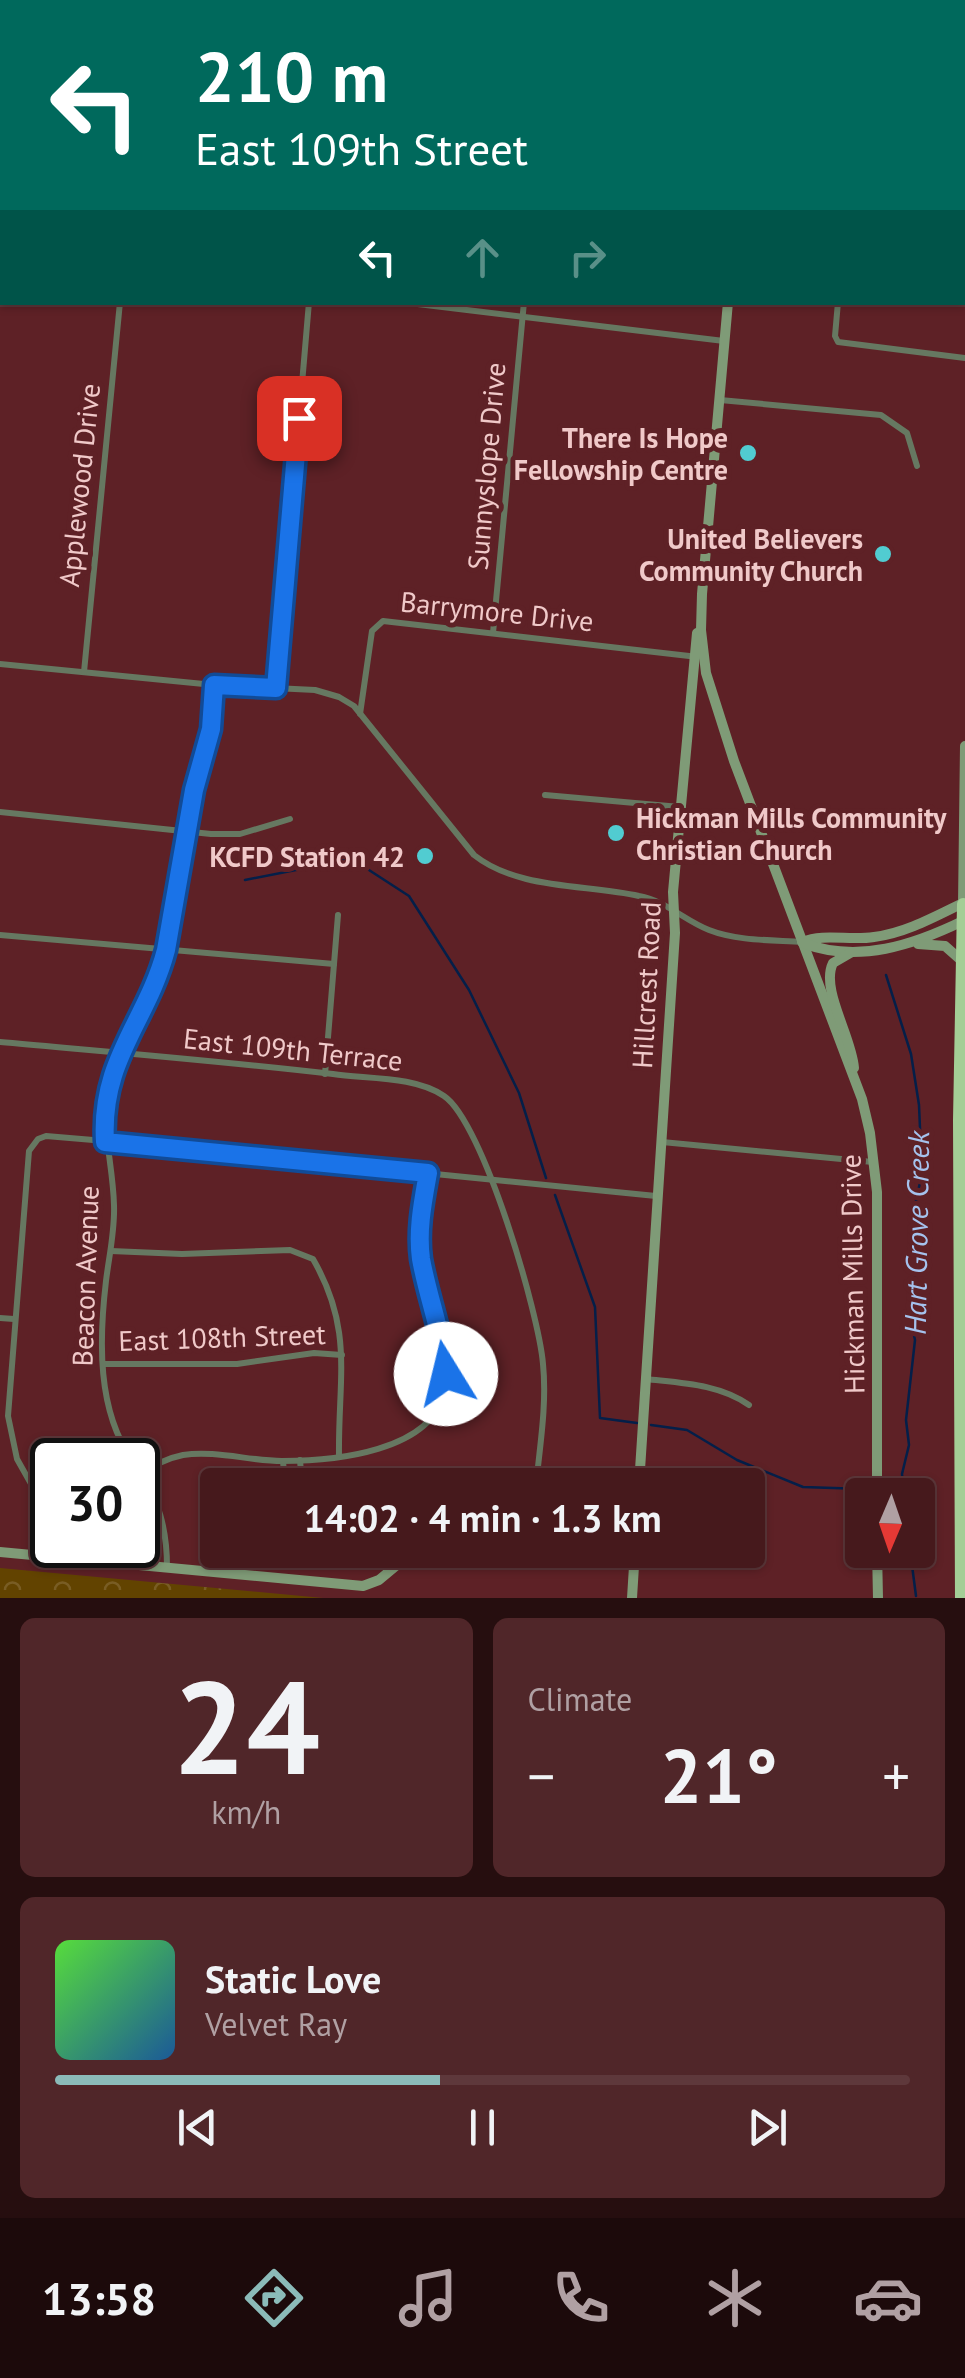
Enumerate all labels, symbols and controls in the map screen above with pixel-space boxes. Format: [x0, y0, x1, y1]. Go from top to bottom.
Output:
text: 210 m [195, 31, 388, 121]
icon: left [30, 40, 160, 170]
text: East 109th Street [195, 119, 528, 177]
icon: left [350, 230, 405, 285]
icon: ahead [455, 230, 510, 285]
icon: right [560, 230, 615, 285]
street label: Sunnyslope Drive [458, 361, 514, 571]
pin [257, 376, 342, 461]
street label: Applewood Drive [50, 381, 108, 589]
icon: arrive [272, 391, 327, 446]
place label: There Is Hope Fellowship Centre [514, 419, 728, 488]
marker: There Is Hope Fellowship Centre [737, 442, 759, 464]
place label: United Believers Community Church [639, 520, 863, 589]
marker: United Believers Community Church [872, 543, 894, 565]
street label: Barrymore Drive [399, 582, 595, 640]
place label: Hickman Mills Community Christian Church [636, 799, 947, 868]
marker: Hickman Mills Community Christian Church [605, 822, 627, 844]
place label: KCFD Station 42 [210, 838, 405, 875]
marker: KCFD Station 42 [414, 845, 436, 867]
street label: Hillcrest Road [623, 901, 669, 1069]
street label: East 109th Terrace [182, 1019, 404, 1079]
water label: Hart Grove Creek [895, 1129, 937, 1335]
street label: Hickman Mills Drive [831, 1154, 873, 1394]
street label: Beacon Avenue [63, 1185, 107, 1367]
street label: East 108th Street [118, 1315, 327, 1359]
position arrow [394, 1322, 498, 1426]
speed limit sign: 30 [30, 1438, 160, 1568]
north arrow [845, 1478, 935, 1568]
map controls [845, 1478, 935, 1568]
text: 14:02 · 4 min · 1.3 km [303, 1493, 662, 1542]
text: 24 [173, 1642, 320, 1810]
text: Climate [528, 1678, 632, 1720]
text: 21° [660, 1727, 778, 1824]
text: − [528, 1740, 555, 1811]
text: + [882, 1740, 910, 1811]
text: km/h [211, 1791, 281, 1833]
text: Static Love [205, 1954, 381, 2003]
text: Velvet Ray [205, 2003, 347, 2045]
icon: previous [170, 2100, 225, 2155]
icon: pause [455, 2100, 510, 2155]
icon: next [740, 2100, 795, 2155]
icon: directions [239, 2263, 309, 2333]
icon: music [393, 2263, 463, 2333]
icon: phone [546, 2263, 616, 2333]
icon: climate [700, 2263, 770, 2333]
icon: car [853, 2263, 923, 2333]
text: 13:58 [42, 2269, 156, 2327]

